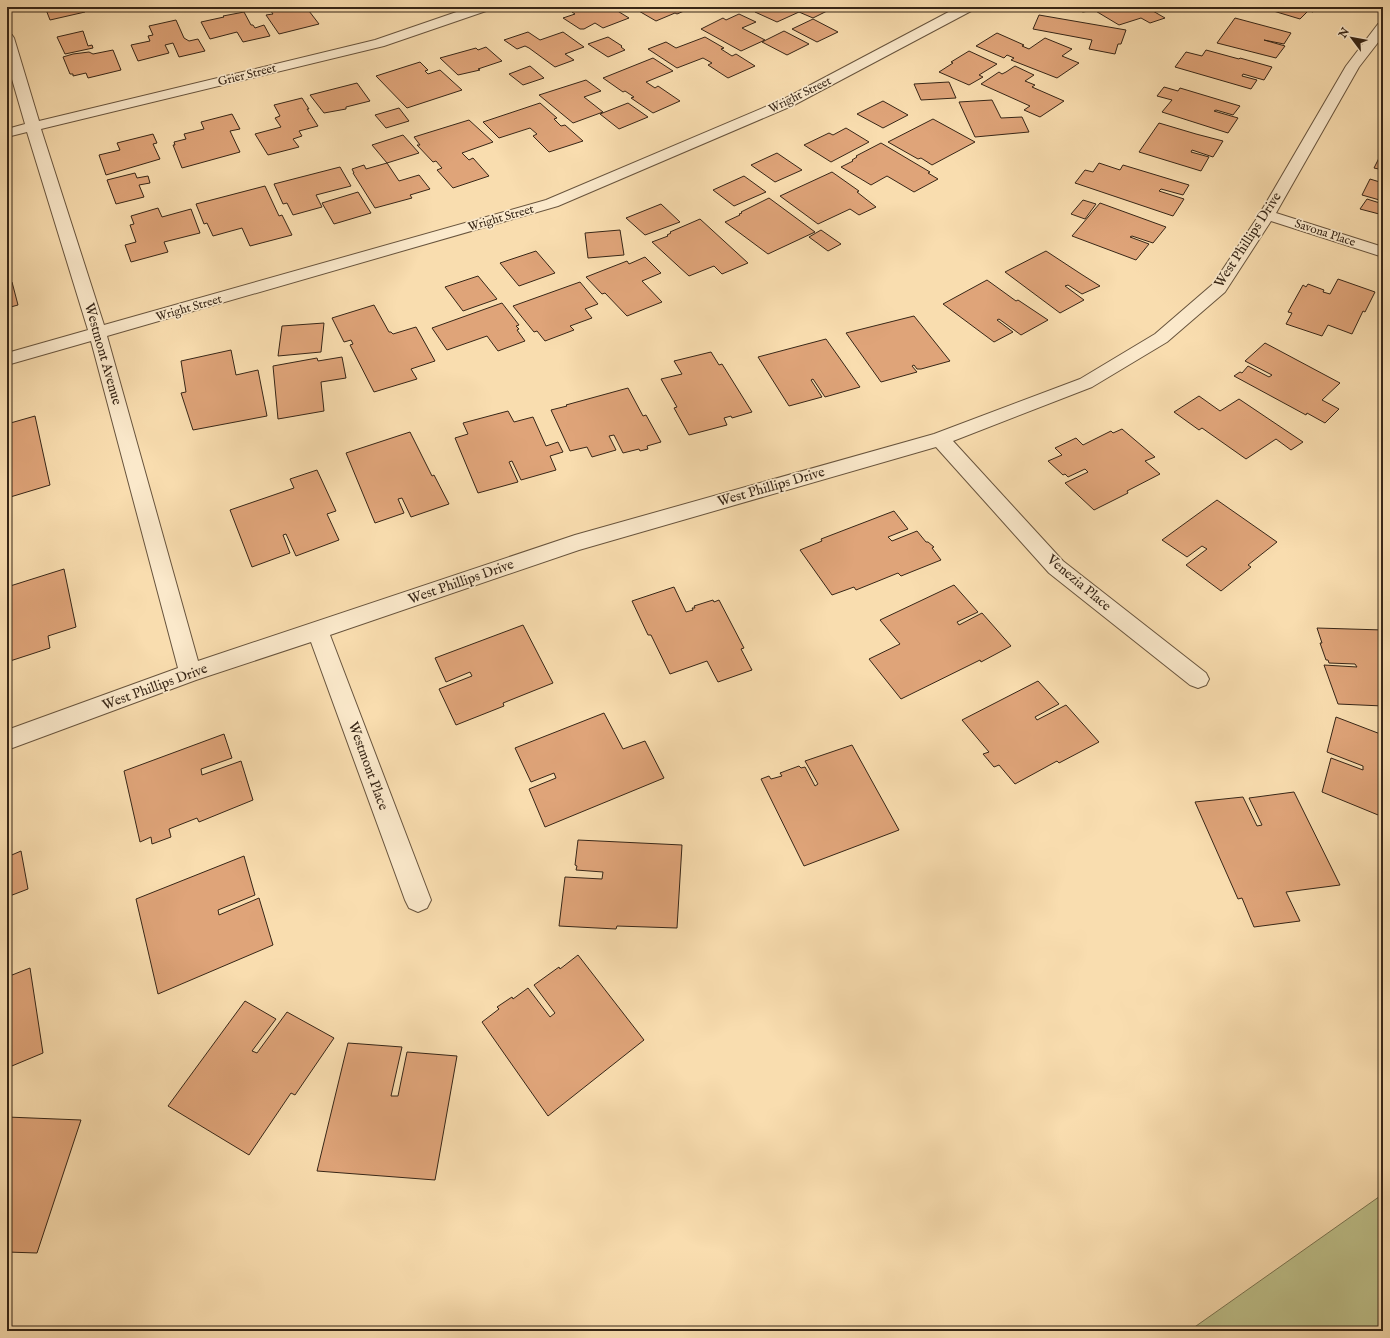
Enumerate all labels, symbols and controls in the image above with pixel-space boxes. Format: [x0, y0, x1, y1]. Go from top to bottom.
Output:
north arrow [1332, 18, 1372, 58]
text: N [1335, 25, 1353, 42]
street label: Grier Street [216, 61, 278, 89]
street label: Wright Street [766, 73, 834, 117]
street label: West Phillips Drive [1210, 188, 1286, 291]
street label: Wright Street [466, 201, 536, 235]
street label: Savona Place [1293, 216, 1358, 250]
street label: Wright Street [154, 291, 224, 325]
street label: Westmont Avenue [80, 301, 126, 408]
street label: West Phillips Drive [715, 463, 827, 511]
street label: Venezia Place [1042, 550, 1115, 615]
street label: West Phillips Drive [406, 555, 517, 609]
street label: West Phillips Drive [100, 659, 211, 714]
street label: Westmont Place [344, 719, 393, 813]

